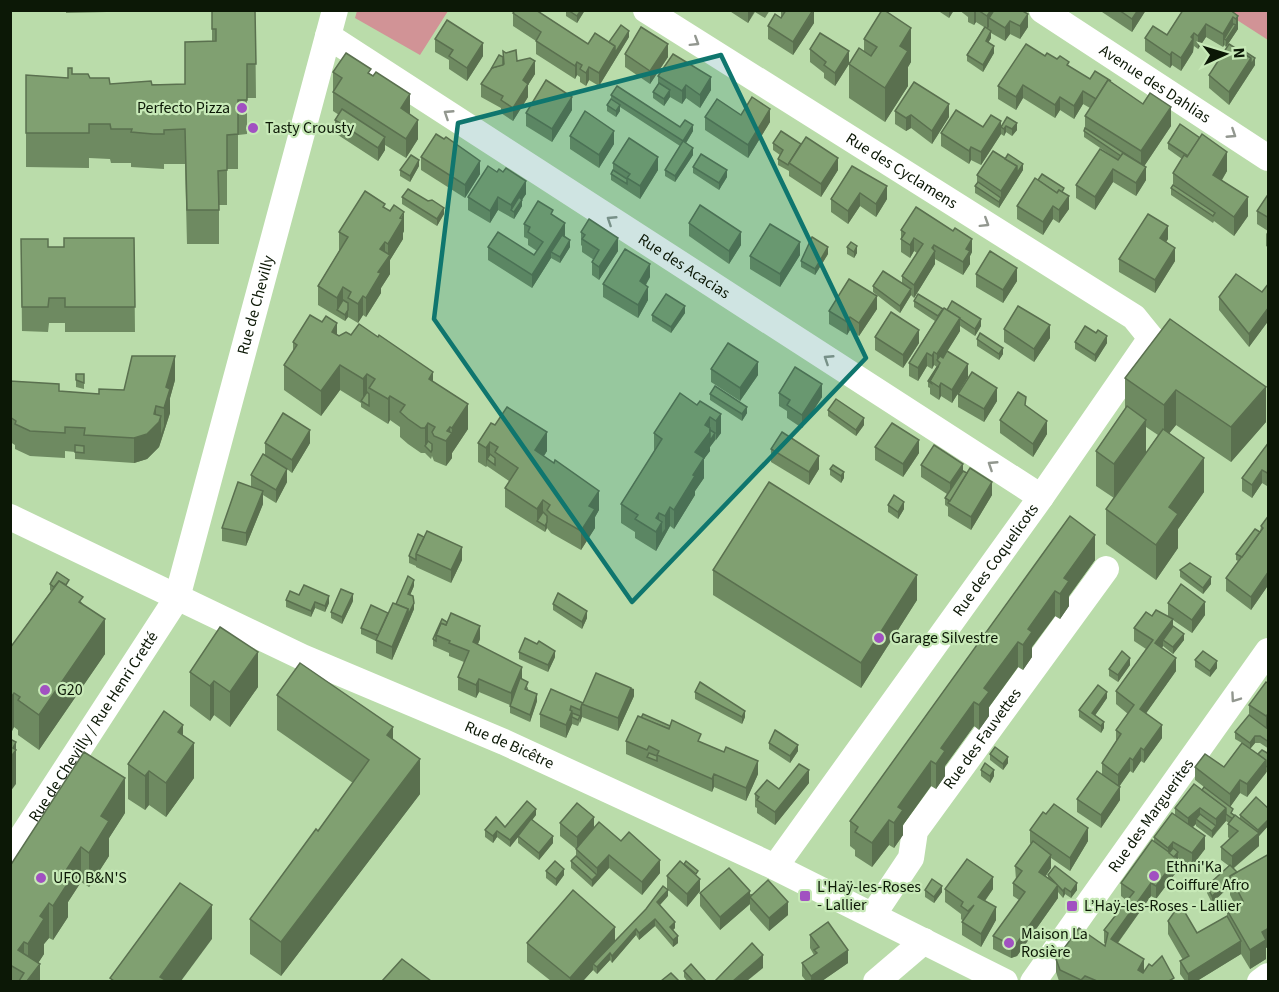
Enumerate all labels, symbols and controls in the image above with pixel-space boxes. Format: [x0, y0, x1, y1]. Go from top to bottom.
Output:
north arrow [1195, 24, 1255, 84]
one-way arrow [689, 34, 699, 46]
street label: Avenue des Dahlias [1095, 39, 1215, 129]
text: N [1228, 47, 1250, 59]
place label: Perfecto Pizza [137, 97, 230, 119]
marker: Perfecto Pizza [235, 101, 249, 115]
one-way arrow [443, 110, 454, 121]
place label: Tasty Crousty [265, 117, 355, 139]
marker: Tasty Crousty [246, 121, 260, 135]
street label: Rue des Cyclamens [842, 127, 962, 214]
one-way arrow [1225, 127, 1236, 138]
one-way arrow [607, 216, 618, 227]
one-way arrow [979, 216, 989, 228]
street label: Rue des Acacias [634, 228, 735, 304]
street label: Rue de Chevilly [232, 252, 280, 357]
one-way arrow [824, 355, 834, 367]
one-way arrow [988, 461, 998, 473]
street label: Rue des Coquelicots [947, 499, 1044, 621]
street label: Rue de Chevilly / Rue Henri Cretté [23, 627, 163, 826]
place label: Garage Silvestre [891, 627, 998, 649]
marker: Garage Silvestre [872, 631, 886, 645]
place label: G20 [57, 679, 83, 701]
marker: G20 [38, 683, 52, 697]
street label: Rue des Fauvettes [938, 684, 1027, 794]
one-way arrow [1231, 692, 1242, 703]
street label: Rue de Bicêtre [461, 716, 558, 775]
street label: Rue des Marguerites [1103, 754, 1199, 877]
place label: Ethni'Ka Coiffure Afro [1166, 856, 1249, 896]
place label: UFO B&N'S [53, 867, 127, 889]
marker: Ethni'Ka Coiffure Afro [1147, 869, 1161, 883]
marker: UFO B&N'S [34, 871, 48, 885]
place label: L'Haÿ-les-Roses - Lallier [817, 876, 921, 916]
marker: L'Haÿ-les-Roses - Lallier [798, 889, 812, 903]
place label: L’Haÿ-les-Roses - Lallier [1084, 895, 1241, 917]
marker: L’Haÿ-les-Roses - Lallier [1065, 899, 1079, 913]
place label: Maison La Rosière [1021, 923, 1088, 963]
marker: Maison La Rosière [1002, 936, 1016, 950]

